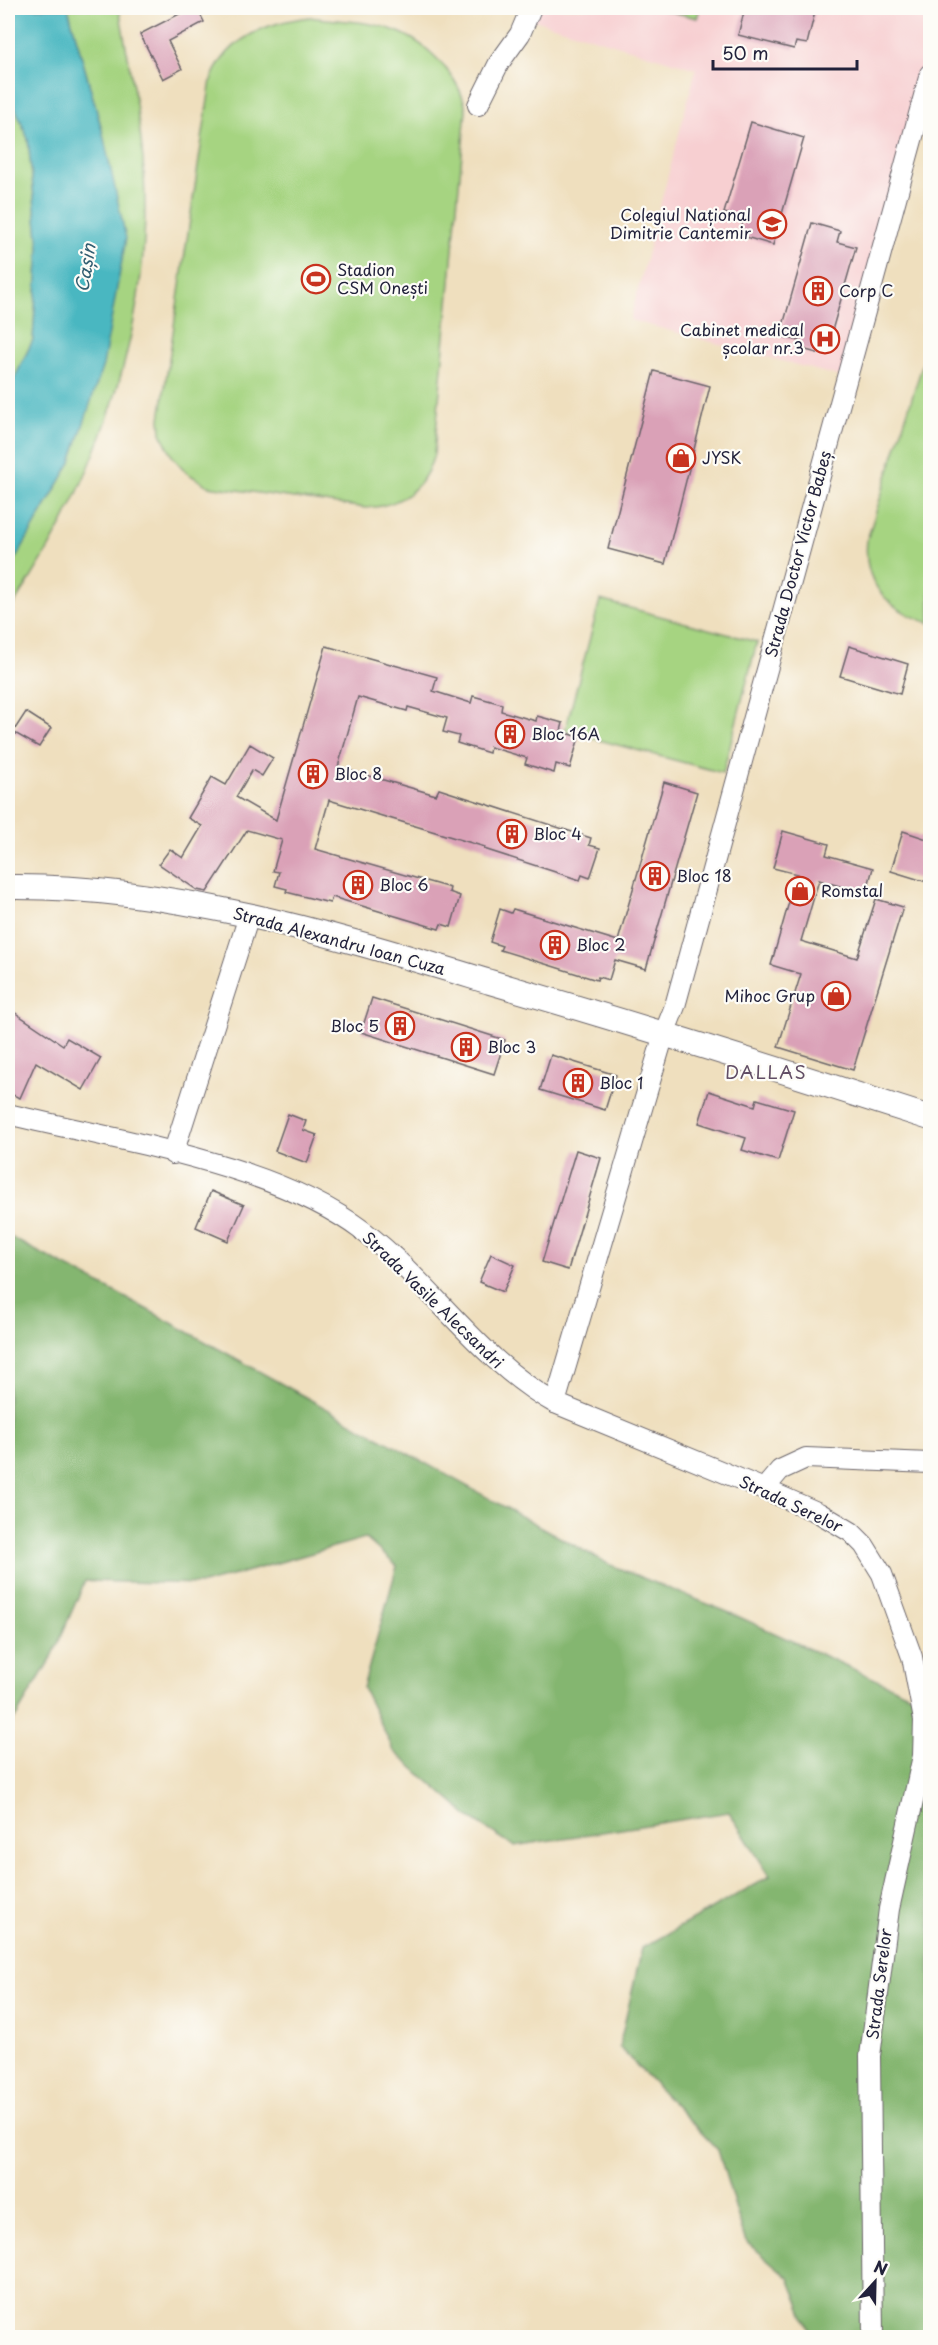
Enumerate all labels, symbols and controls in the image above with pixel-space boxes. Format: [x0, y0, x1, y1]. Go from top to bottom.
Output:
scale bar [713, 33, 857, 71]
text: 50 m [722, 39, 769, 66]
place label: Colegiul Național Dimitrie Cantemir [610, 202, 752, 244]
school or university icon: Colegiul Național Dimitrie Cantemir [756, 208, 788, 240]
water label: Cașin [67, 240, 102, 294]
place label: Stadion CSM Onești [337, 257, 428, 299]
sports icon: Stadion CSM Onești [300, 263, 332, 295]
building icon: Corp C [802, 275, 834, 307]
place label: Corp C [839, 278, 894, 302]
place label: Cabinet medical școlar nr.3 [680, 317, 804, 359]
hospital icon: Cabinet medical școlar nr.3 [809, 323, 841, 355]
shop icon: JYSK [665, 442, 697, 474]
place label: JYSK [702, 445, 742, 469]
street label: Strada Doctor Victor Babeș [758, 448, 836, 660]
building icon: Bloc 16A [494, 718, 526, 750]
place label: Bloc 16A [531, 721, 600, 745]
building icon: Bloc 8 [297, 758, 329, 790]
place label: Bloc 8 [334, 761, 382, 785]
building icon: Bloc 4 [496, 818, 528, 850]
place label: Bloc 4 [533, 821, 582, 845]
building icon: Bloc 18 [639, 860, 671, 892]
place label: Bloc 18 [676, 863, 732, 887]
building icon: Bloc 6 [342, 869, 374, 901]
place label: Bloc 6 [379, 872, 429, 896]
shop icon: Romstal [784, 875, 816, 907]
place label: Romstal [821, 878, 883, 902]
street label: Strada Alexandru Ioan Cuza [231, 900, 448, 980]
building icon: Bloc 2 [539, 929, 571, 961]
place label: Bloc 2 [576, 932, 626, 956]
shop icon: Mihoc Grup [820, 980, 852, 1012]
place label: Mihoc Grup [725, 983, 815, 1007]
building icon: Bloc 5 [384, 1010, 416, 1042]
place label: Bloc 5 [330, 1013, 379, 1037]
building icon: Bloc 3 [450, 1031, 482, 1063]
place label: Bloc 3 [487, 1034, 536, 1058]
district label: DALLAS [725, 1058, 807, 1085]
building icon: Bloc 1 [562, 1067, 594, 1099]
place label: Bloc 1 [599, 1070, 643, 1094]
street label: Strada Vasile Alecsandri [358, 1225, 510, 1373]
street label: Strada Serelor [736, 1469, 847, 1538]
street label: Strada Serelor [859, 1927, 897, 2041]
north arrow [845, 2252, 905, 2312]
text: N [871, 2254, 891, 2281]

